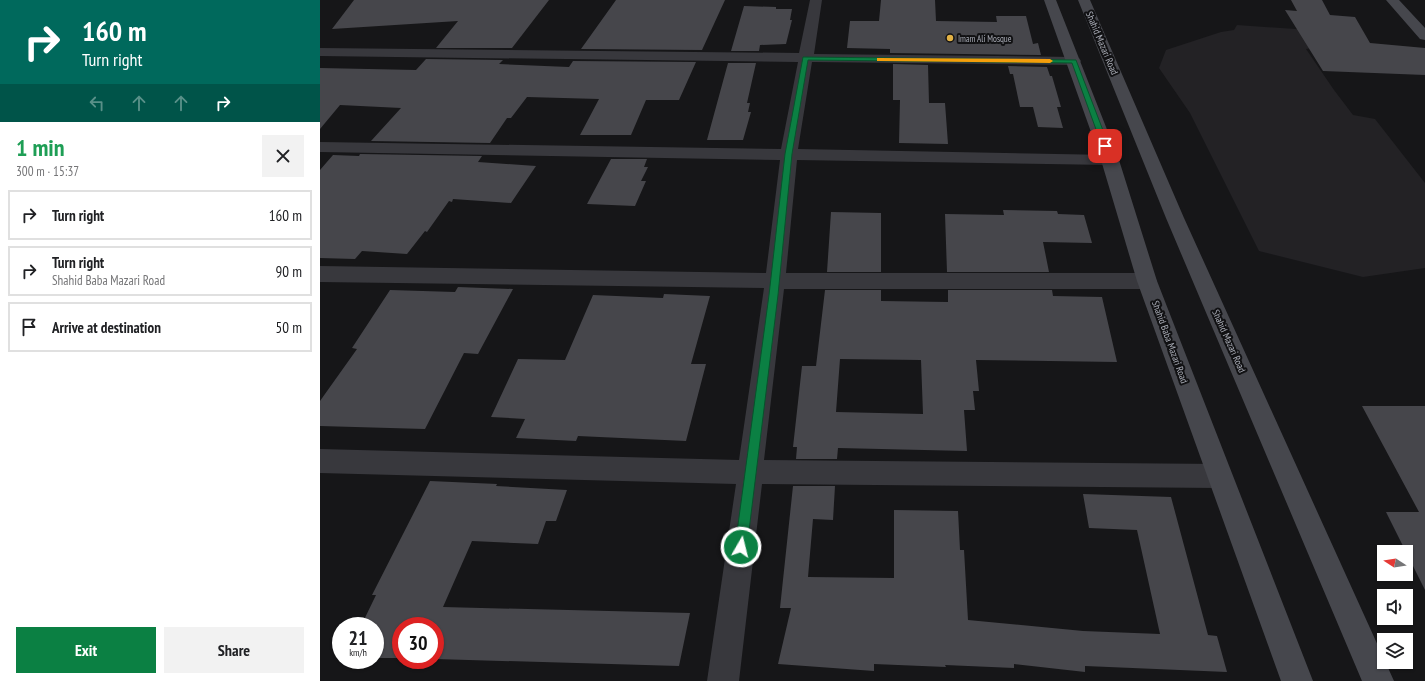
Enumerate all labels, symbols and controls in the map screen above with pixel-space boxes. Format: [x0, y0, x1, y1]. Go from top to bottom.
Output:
street label: Shahid Mazari Road [1083, 9, 1121, 77]
text: 160 m [82, 12, 146, 49]
icon: right [16, 16, 68, 68]
marker: Imam Ali Mosque [945, 33, 955, 43]
place label: Imam Ali Mosque [958, 33, 1012, 44]
text: Turn right [82, 48, 142, 71]
icon: left [86, 92, 108, 114]
icon: ahead [128, 92, 150, 114]
icon: ahead [170, 92, 192, 114]
icon: right [212, 92, 234, 114]
pin [1088, 129, 1122, 163]
text: 1 min [16, 132, 64, 163]
button: close [262, 135, 304, 177]
icon: arrive [1094, 135, 1116, 157]
text: 300 m · 15:37 [16, 163, 79, 180]
icon: right [18, 204, 40, 226]
text: Turn right [52, 206, 104, 225]
text: 160 m [269, 206, 302, 225]
text: Turn right [52, 253, 104, 272]
icon: right [18, 260, 40, 282]
text: 90 m [276, 262, 302, 281]
text: Shahid Baba Mazari Road [52, 272, 165, 289]
street label: Shahid Baba Mazari Road [1149, 299, 1191, 385]
street label: Shahid Mazari Road [1209, 307, 1249, 375]
icon: arrive [18, 316, 40, 338]
text: Arrive at destination [52, 318, 161, 337]
text: 50 m [276, 318, 302, 337]
position arrow [720, 526, 762, 568]
north arrow [1377, 545, 1413, 581]
map controls [1377, 545, 1413, 669]
button: sound [1377, 589, 1413, 625]
speed limit sign: 30 [392, 617, 444, 669]
text: 21 [348, 625, 368, 651]
button: Exit [16, 627, 156, 673]
button: Share [164, 627, 304, 673]
button: layers [1377, 633, 1413, 669]
text: km/h [349, 646, 367, 659]

